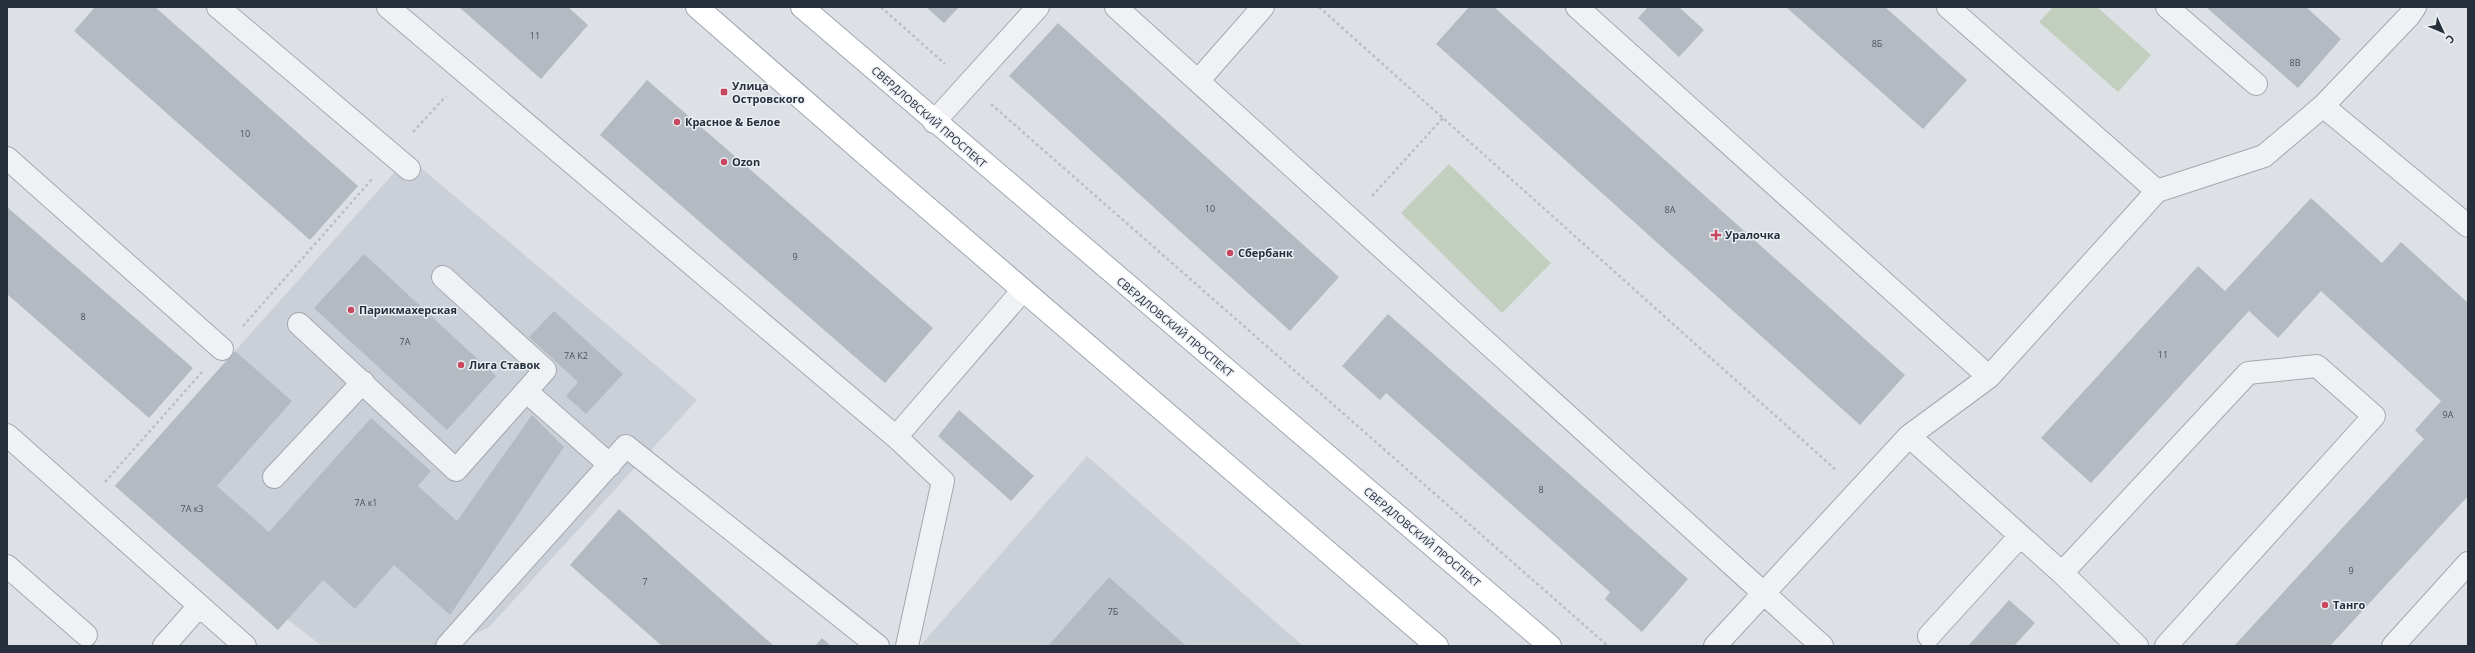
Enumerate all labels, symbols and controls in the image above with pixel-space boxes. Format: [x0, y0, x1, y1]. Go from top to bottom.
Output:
north arrow [2423, 12, 2463, 52]
house number: 11 [530, 29, 540, 42]
text: С [2443, 32, 2458, 47]
house number: 8Б [1872, 37, 1883, 50]
house number: 8В [2290, 56, 2301, 69]
street label: СВЕРДЛОВСКИЙ ПРОСПЕКТ [869, 62, 990, 171]
place label: Улица Островского [732, 78, 805, 106]
marker: Улица Островского [719, 87, 729, 97]
place label: Красное & Белое [685, 114, 781, 129]
marker: Красное & Белое [672, 117, 682, 127]
house number: 10 [240, 127, 250, 140]
place label: Ozon [732, 154, 760, 169]
marker: Ozon [719, 157, 729, 167]
house number: 10 [1205, 202, 1215, 215]
house number: 8А [1665, 203, 1676, 216]
place label: Уралочка [1725, 227, 1780, 242]
marker: Уралочка [1710, 229, 1722, 241]
place label: Сбербанк [1238, 245, 1293, 260]
marker: Сбербанк [1225, 248, 1235, 258]
house number: 9 [792, 250, 798, 263]
street label: СВЕРДЛОВСКИЙ ПРОСПЕКТ [1114, 273, 1237, 380]
place label: Парикмахерская [359, 302, 457, 317]
marker: Парикмахерская [346, 305, 356, 315]
house number: 8 [80, 310, 86, 323]
house number: 7А [400, 335, 411, 348]
house number: 11 [2158, 348, 2168, 361]
house number: 7А К2 [564, 349, 588, 362]
place label: Лига Ставок [469, 357, 540, 372]
marker: Лига Ставок [456, 360, 466, 370]
house number: 9А [2443, 408, 2454, 421]
street label: СВЕРДЛОВСКИЙ ПРОСПЕКТ [1361, 483, 1484, 590]
house number: 8 [1538, 483, 1544, 496]
house number: 7А к1 [355, 496, 377, 509]
house number: 7А к3 [181, 502, 203, 515]
house number: 9 [2348, 564, 2354, 577]
house number: 7 [642, 575, 648, 588]
place label: Танго [2333, 597, 2366, 612]
marker: Танго [2320, 600, 2330, 610]
house number: 7Б [1108, 605, 1119, 618]

